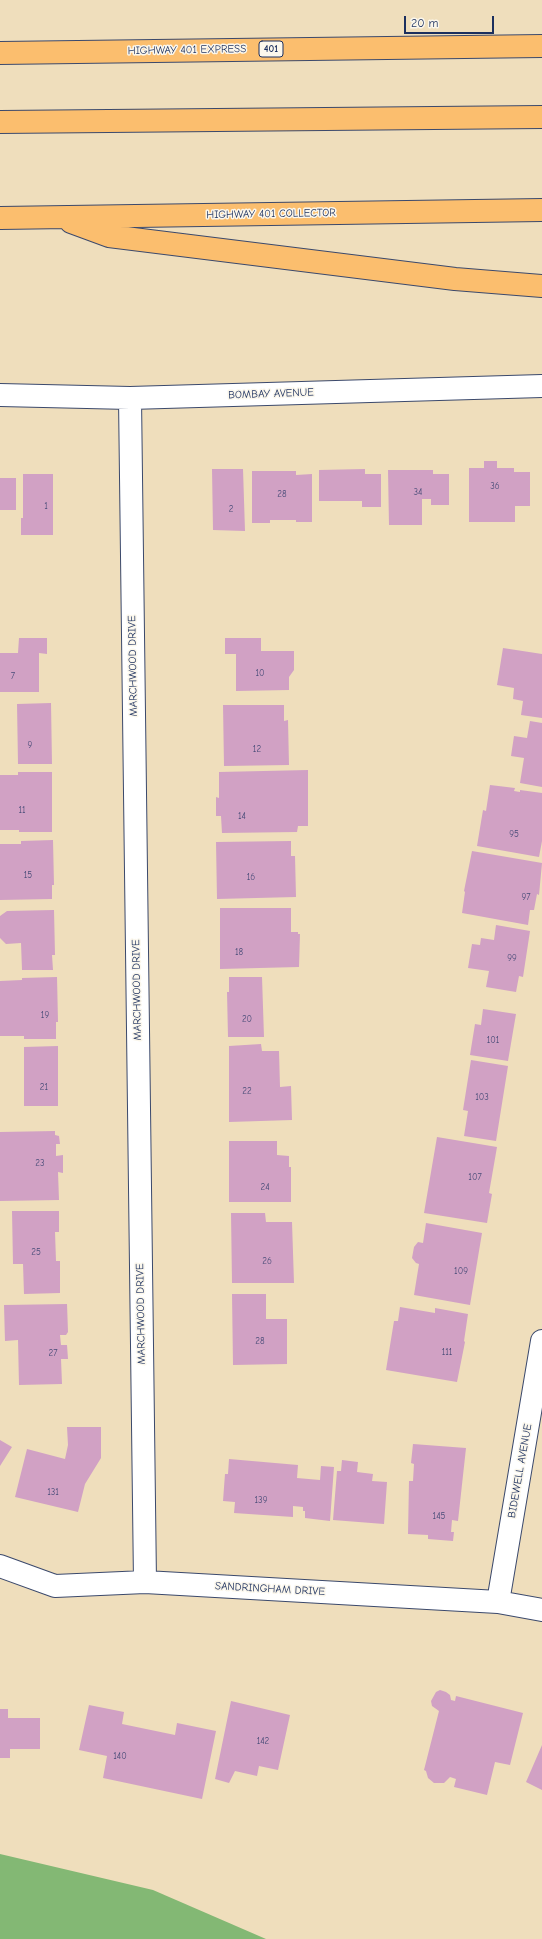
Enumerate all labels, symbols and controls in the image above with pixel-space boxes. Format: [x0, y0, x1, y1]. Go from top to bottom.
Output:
scale bar [406, 8, 496, 34]
text: 20 m [411, 16, 439, 30]
road number: 401 [259, 41, 283, 57]
street label: HIGHWAY 401 EXPRESS [128, 42, 246, 58]
street label: HIGHWAY 401 COLLECTOR [206, 206, 336, 222]
street label: BOMBAY AVENUE [228, 386, 314, 402]
house number: 36 [490, 481, 500, 491]
house number: 34 [414, 487, 422, 497]
house number: 28 [277, 489, 287, 499]
house number: 1 [44, 501, 48, 511]
house number: 2 [229, 504, 233, 514]
street label: MARCHWOOD DRIVE [126, 615, 140, 717]
house number: 10 [255, 668, 265, 678]
house number: 7 [11, 671, 15, 681]
house number: 9 [28, 740, 32, 750]
house number: 12 [253, 744, 261, 754]
house number: 11 [18, 805, 26, 815]
house number: 14 [238, 811, 246, 821]
house number: 95 [509, 829, 519, 839]
house number: 15 [24, 870, 32, 880]
house number: 16 [247, 872, 255, 882]
house number: 97 [521, 892, 531, 902]
street label: MARCHWOOD DRIVE [130, 939, 144, 1041]
house number: 18 [235, 947, 243, 957]
house number: 99 [507, 953, 517, 963]
house number: 19 [41, 1010, 49, 1020]
house number: 20 [242, 1014, 252, 1024]
house number: 101 [487, 1035, 499, 1045]
house number: 21 [40, 1082, 48, 1092]
house number: 22 [242, 1086, 252, 1096]
house number: 103 [475, 1092, 489, 1102]
house number: 23 [35, 1158, 45, 1168]
house number: 107 [468, 1172, 482, 1182]
house number: 24 [260, 1182, 270, 1192]
house number: 25 [31, 1247, 41, 1257]
house number: 26 [262, 1256, 272, 1266]
street label: MARCHWOOD DRIVE [134, 1263, 148, 1365]
house number: 109 [454, 1266, 468, 1276]
house number: 28 [255, 1336, 265, 1346]
house number: 111 [442, 1347, 452, 1357]
house number: 27 [49, 1348, 57, 1358]
street label: BIDEWELL AVENUE [505, 1423, 535, 1519]
house number: 131 [47, 1487, 59, 1497]
house number: 139 [255, 1495, 267, 1505]
house number: 145 [433, 1511, 445, 1521]
street label: SANDRINGHAM DRIVE [215, 1580, 325, 1598]
house number: 142 [257, 1736, 269, 1746]
house number: 140 [113, 1751, 127, 1761]

